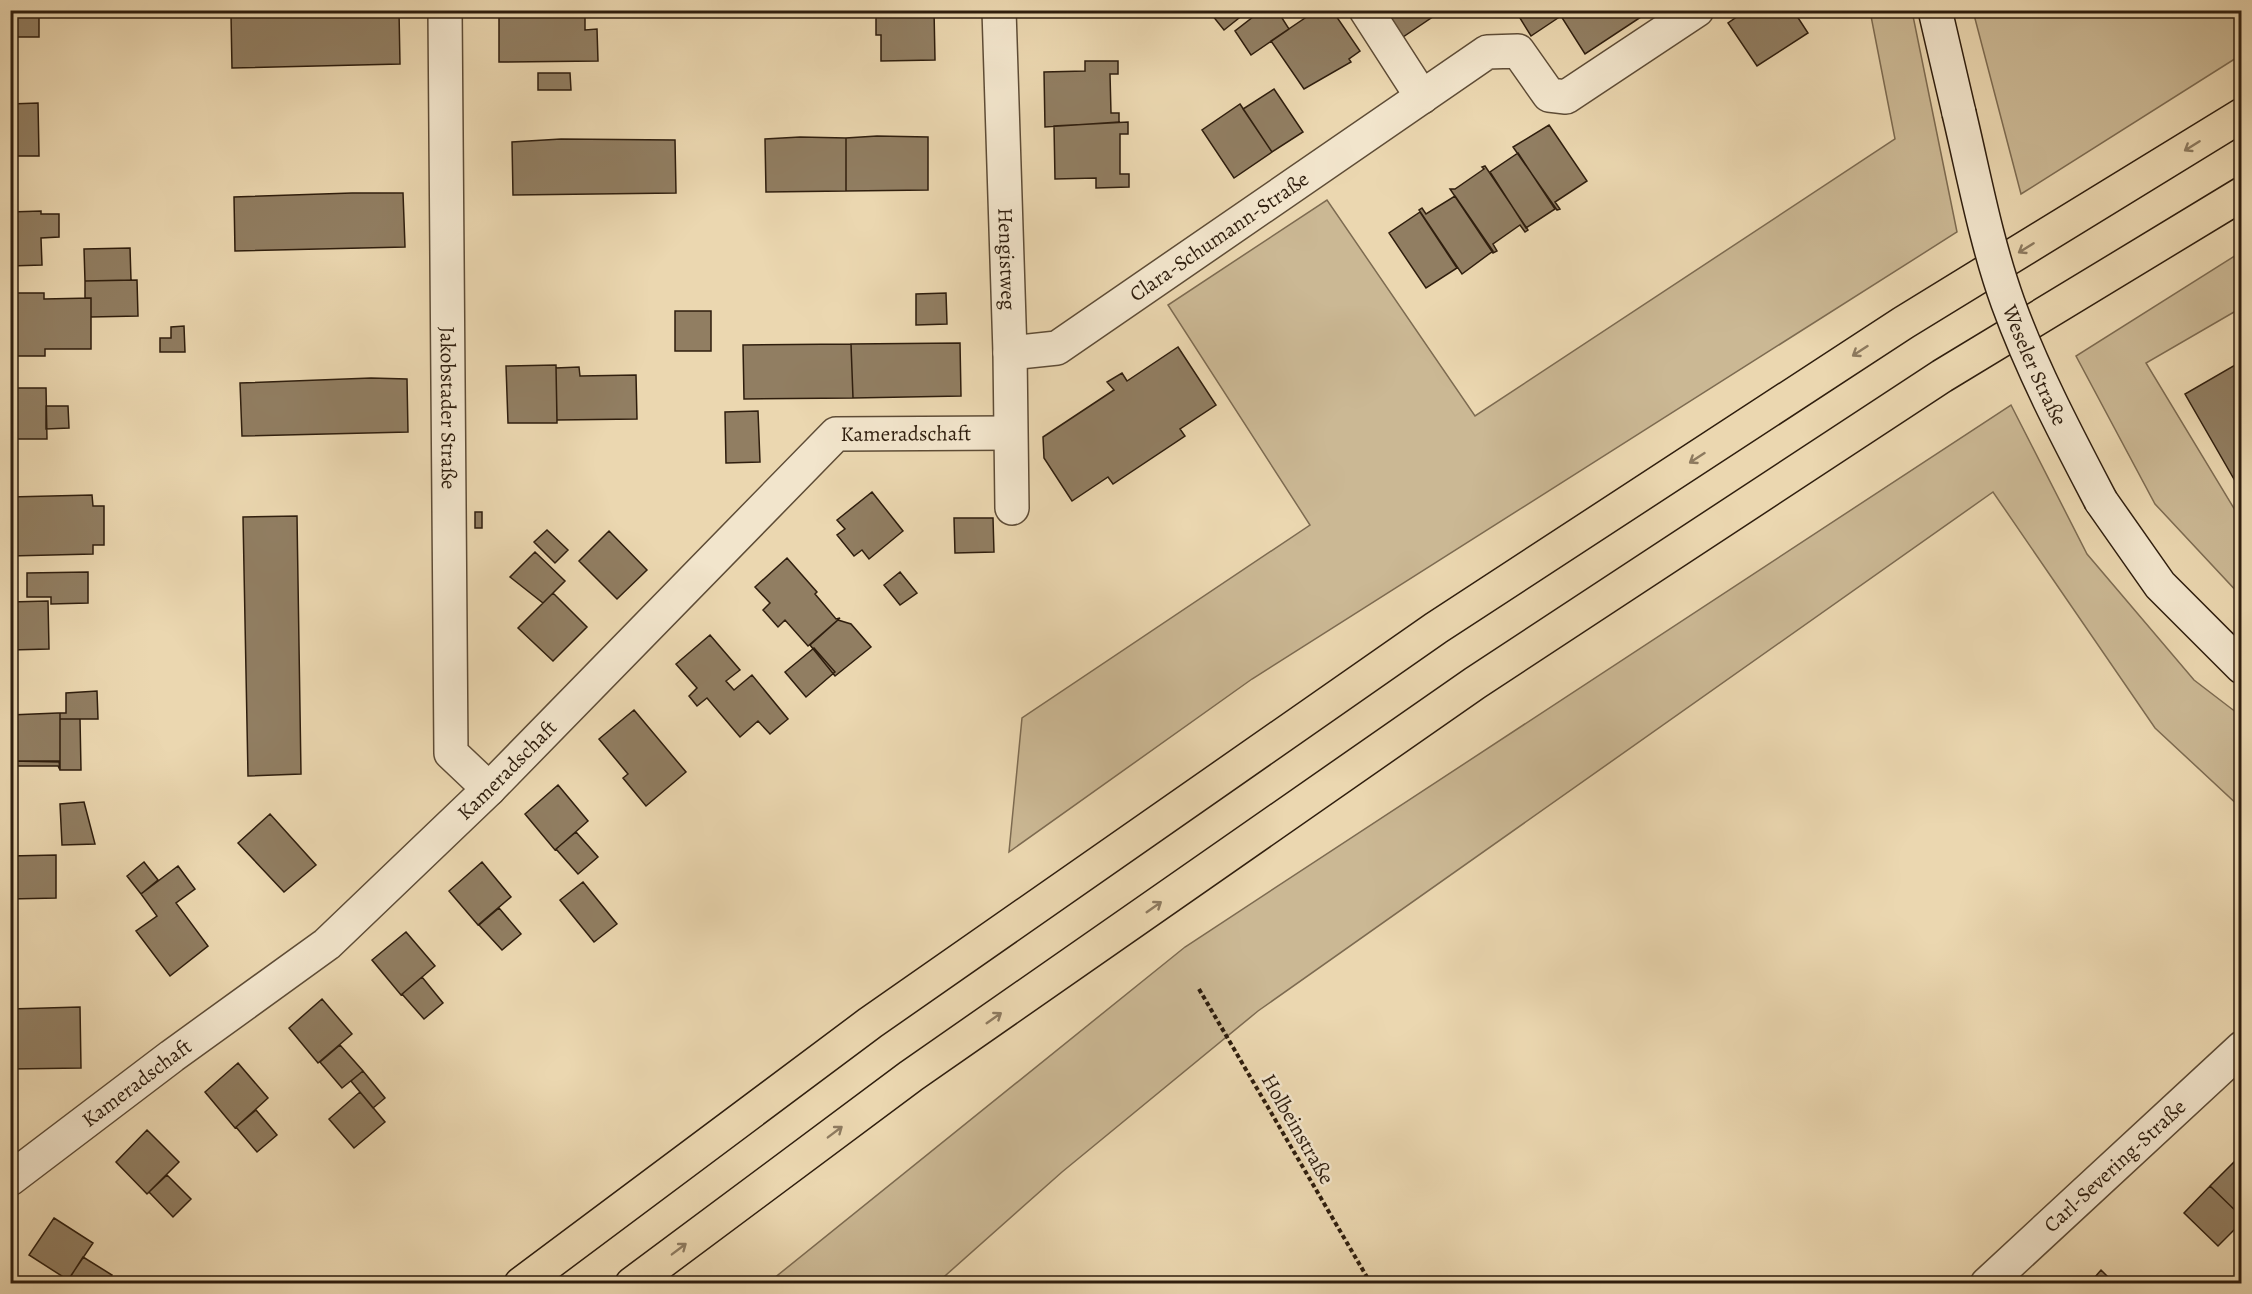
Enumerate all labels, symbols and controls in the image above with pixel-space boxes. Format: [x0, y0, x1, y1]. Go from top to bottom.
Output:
one-way arrow [2184, 140, 2201, 152]
street label: Clara-Schumann-Straße [1124, 165, 1314, 308]
street label: Hengistweg [991, 207, 1023, 311]
one-way arrow [2018, 242, 2035, 254]
street label: Weseler Straße [1995, 300, 2074, 430]
street label: Jakobstader Straße [434, 326, 463, 490]
one-way arrow [1852, 345, 1869, 357]
street label: Kameradschaft [840, 419, 971, 448]
one-way arrow [1689, 452, 1706, 464]
street label: Kameradschaft [451, 714, 563, 826]
one-way arrow [1145, 901, 1161, 913]
one-way arrow [985, 1012, 1001, 1024]
street label: Kameradschaft [76, 1032, 197, 1134]
street label: Holbeinstraße [1255, 1069, 1341, 1189]
street label: Carl-Severing-Straße [2038, 1093, 2192, 1239]
one-way arrow [827, 1126, 843, 1138]
one-way arrow [671, 1242, 687, 1255]

